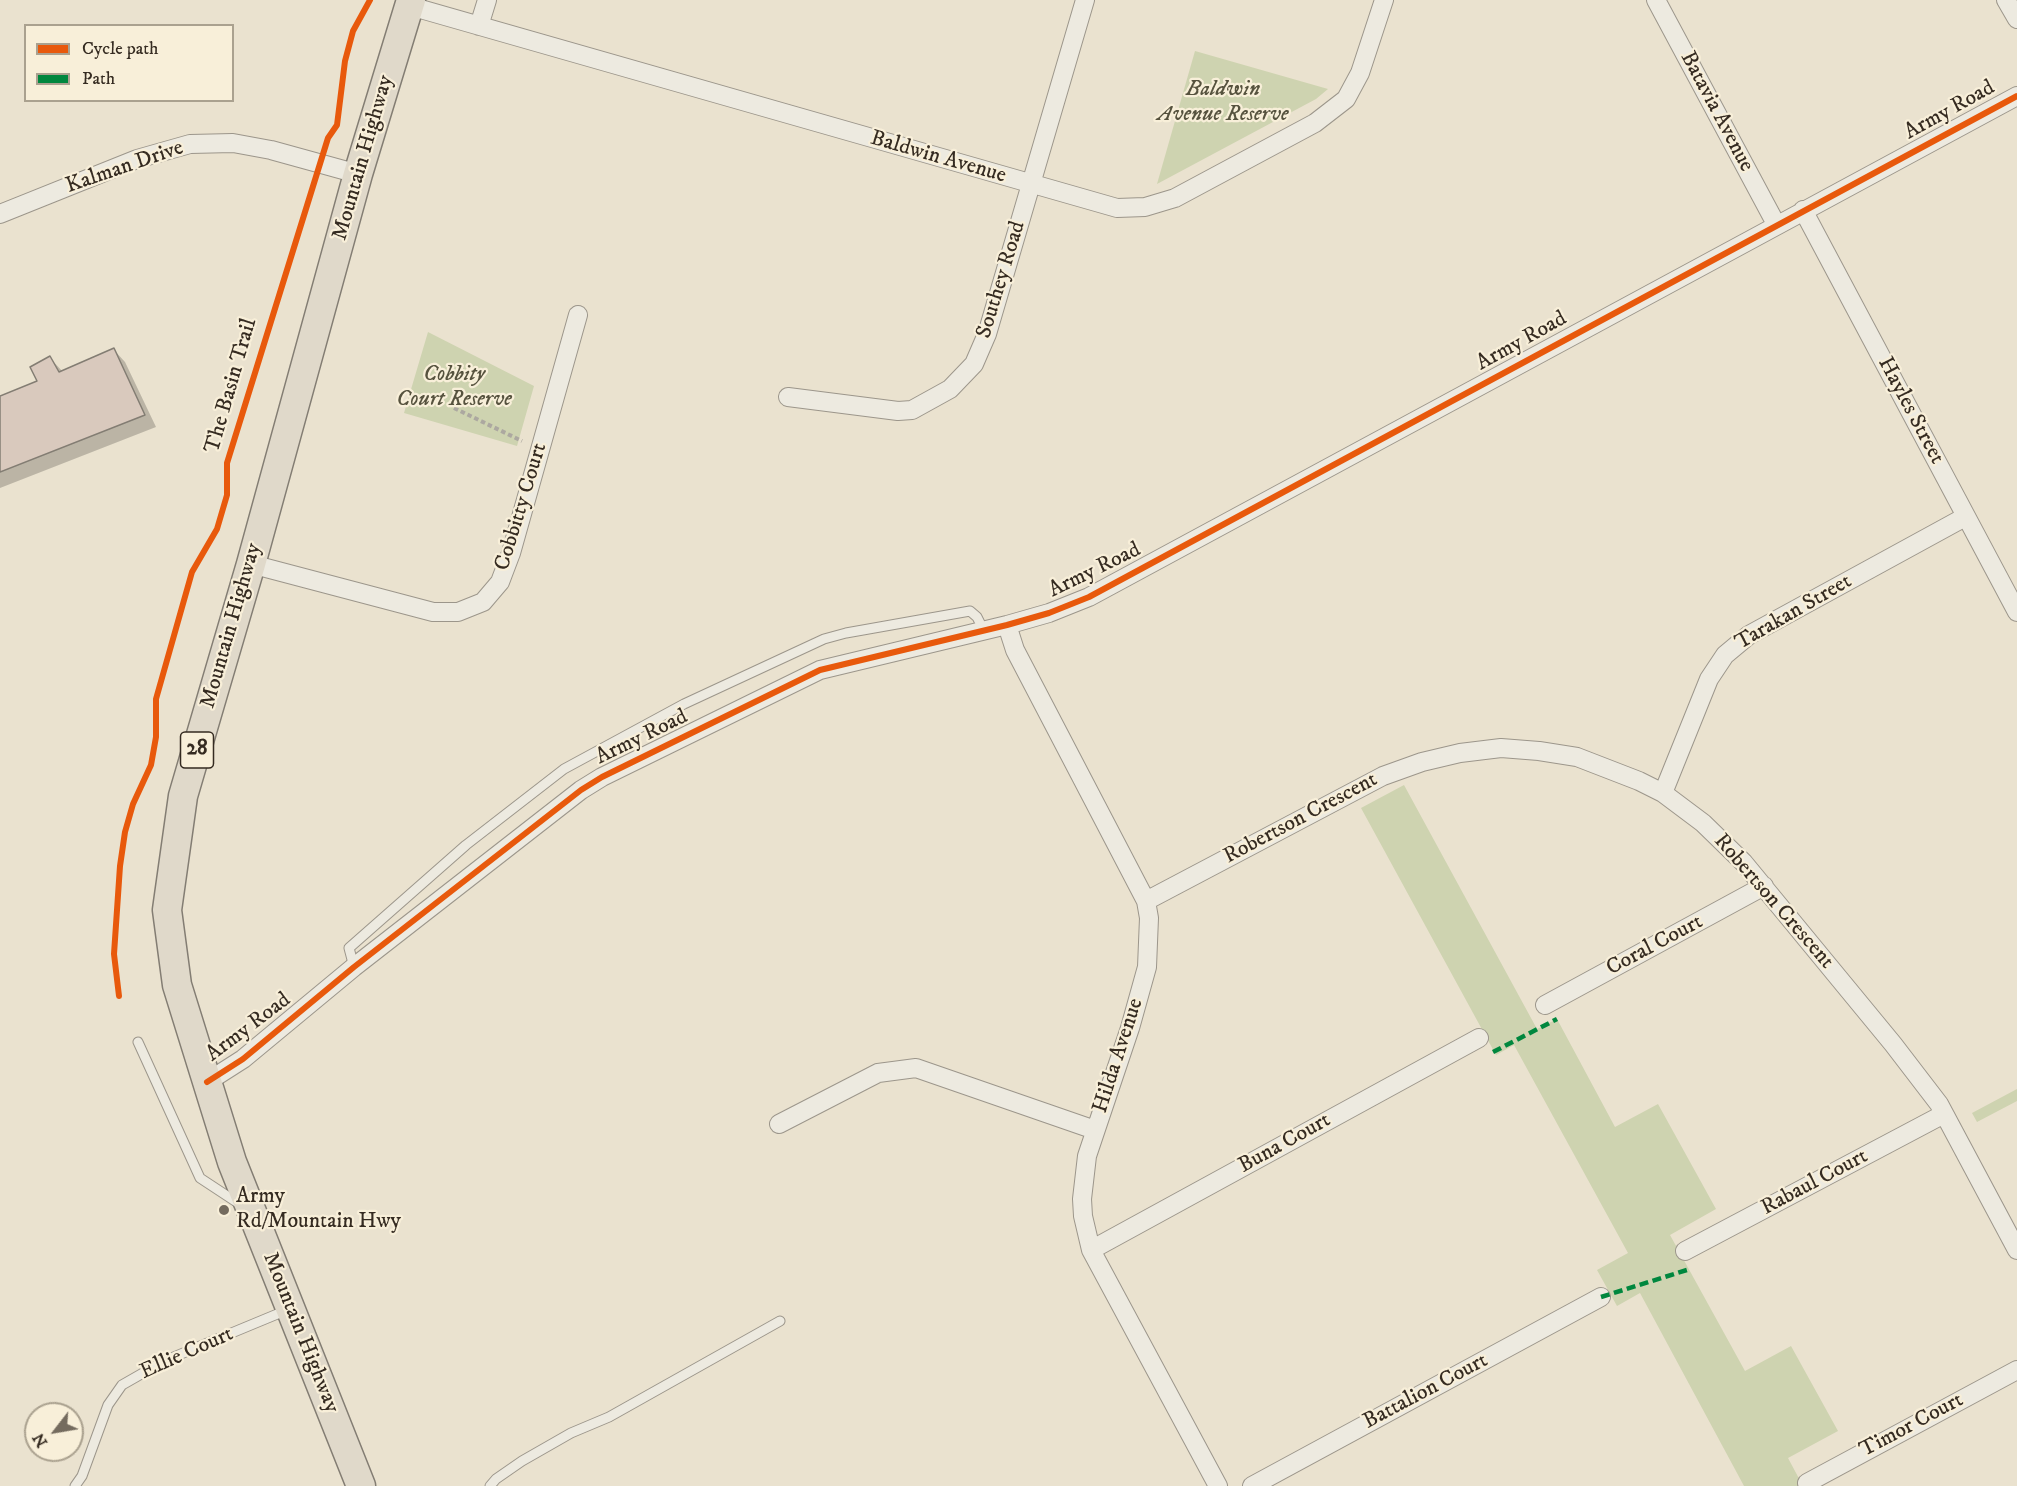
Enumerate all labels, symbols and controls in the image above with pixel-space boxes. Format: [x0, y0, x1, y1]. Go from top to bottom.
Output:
legend [24, 24, 234, 102]
text: Cycle path [82, 38, 159, 60]
street label: Batavia Avenue [1673, 47, 1759, 177]
text: Path [82, 68, 115, 90]
street label: Mountain Highway [328, 72, 400, 244]
street label: Army Road [1900, 75, 2000, 147]
park label: Baldwin Avenue Reserve [1158, 77, 1288, 128]
street label: Baldwin Avenue [867, 126, 1009, 190]
street label: Kalman Drive [63, 136, 187, 200]
street label: Southey Road [972, 218, 1032, 342]
street label: Army Road [1472, 306, 1572, 378]
street label: The Basin Trail [200, 316, 264, 456]
street label: Hayles Street [1871, 353, 1949, 469]
park label: Cobbity Court Reserve [396, 362, 512, 414]
street label: Cobbitty Court [490, 440, 554, 574]
street label: Army Road [1045, 537, 1145, 605]
street label: Mountain Highway [196, 540, 268, 712]
street label: Tarakan Street [1731, 569, 1857, 657]
street label: Army Road [592, 704, 692, 772]
road number: 28 [180, 732, 214, 768]
street label: Robertson Crescent [1220, 767, 1382, 871]
street label: Robertson Crescent [1707, 829, 1839, 975]
street label: Coral Court [1602, 910, 1708, 982]
street label: Army Road [201, 988, 297, 1068]
street label: Hilda Avenue [1088, 995, 1150, 1117]
street label: Buna Court [1234, 1108, 1336, 1180]
street label: Rabaul Court [1757, 1144, 1873, 1222]
place label: Army Rd/Mountain Hwy [236, 1184, 401, 1236]
marker: Army Rd/Mountain Hwy [217, 1203, 231, 1217]
street label: Mountain Highway [256, 1249, 344, 1417]
street label: Ellie Court [136, 1322, 238, 1386]
street label: Battalion Court [1359, 1348, 1493, 1436]
street label: Timor Court [1856, 1388, 1968, 1464]
north arrow [24, 1402, 84, 1462]
text: N [28, 1429, 52, 1451]

